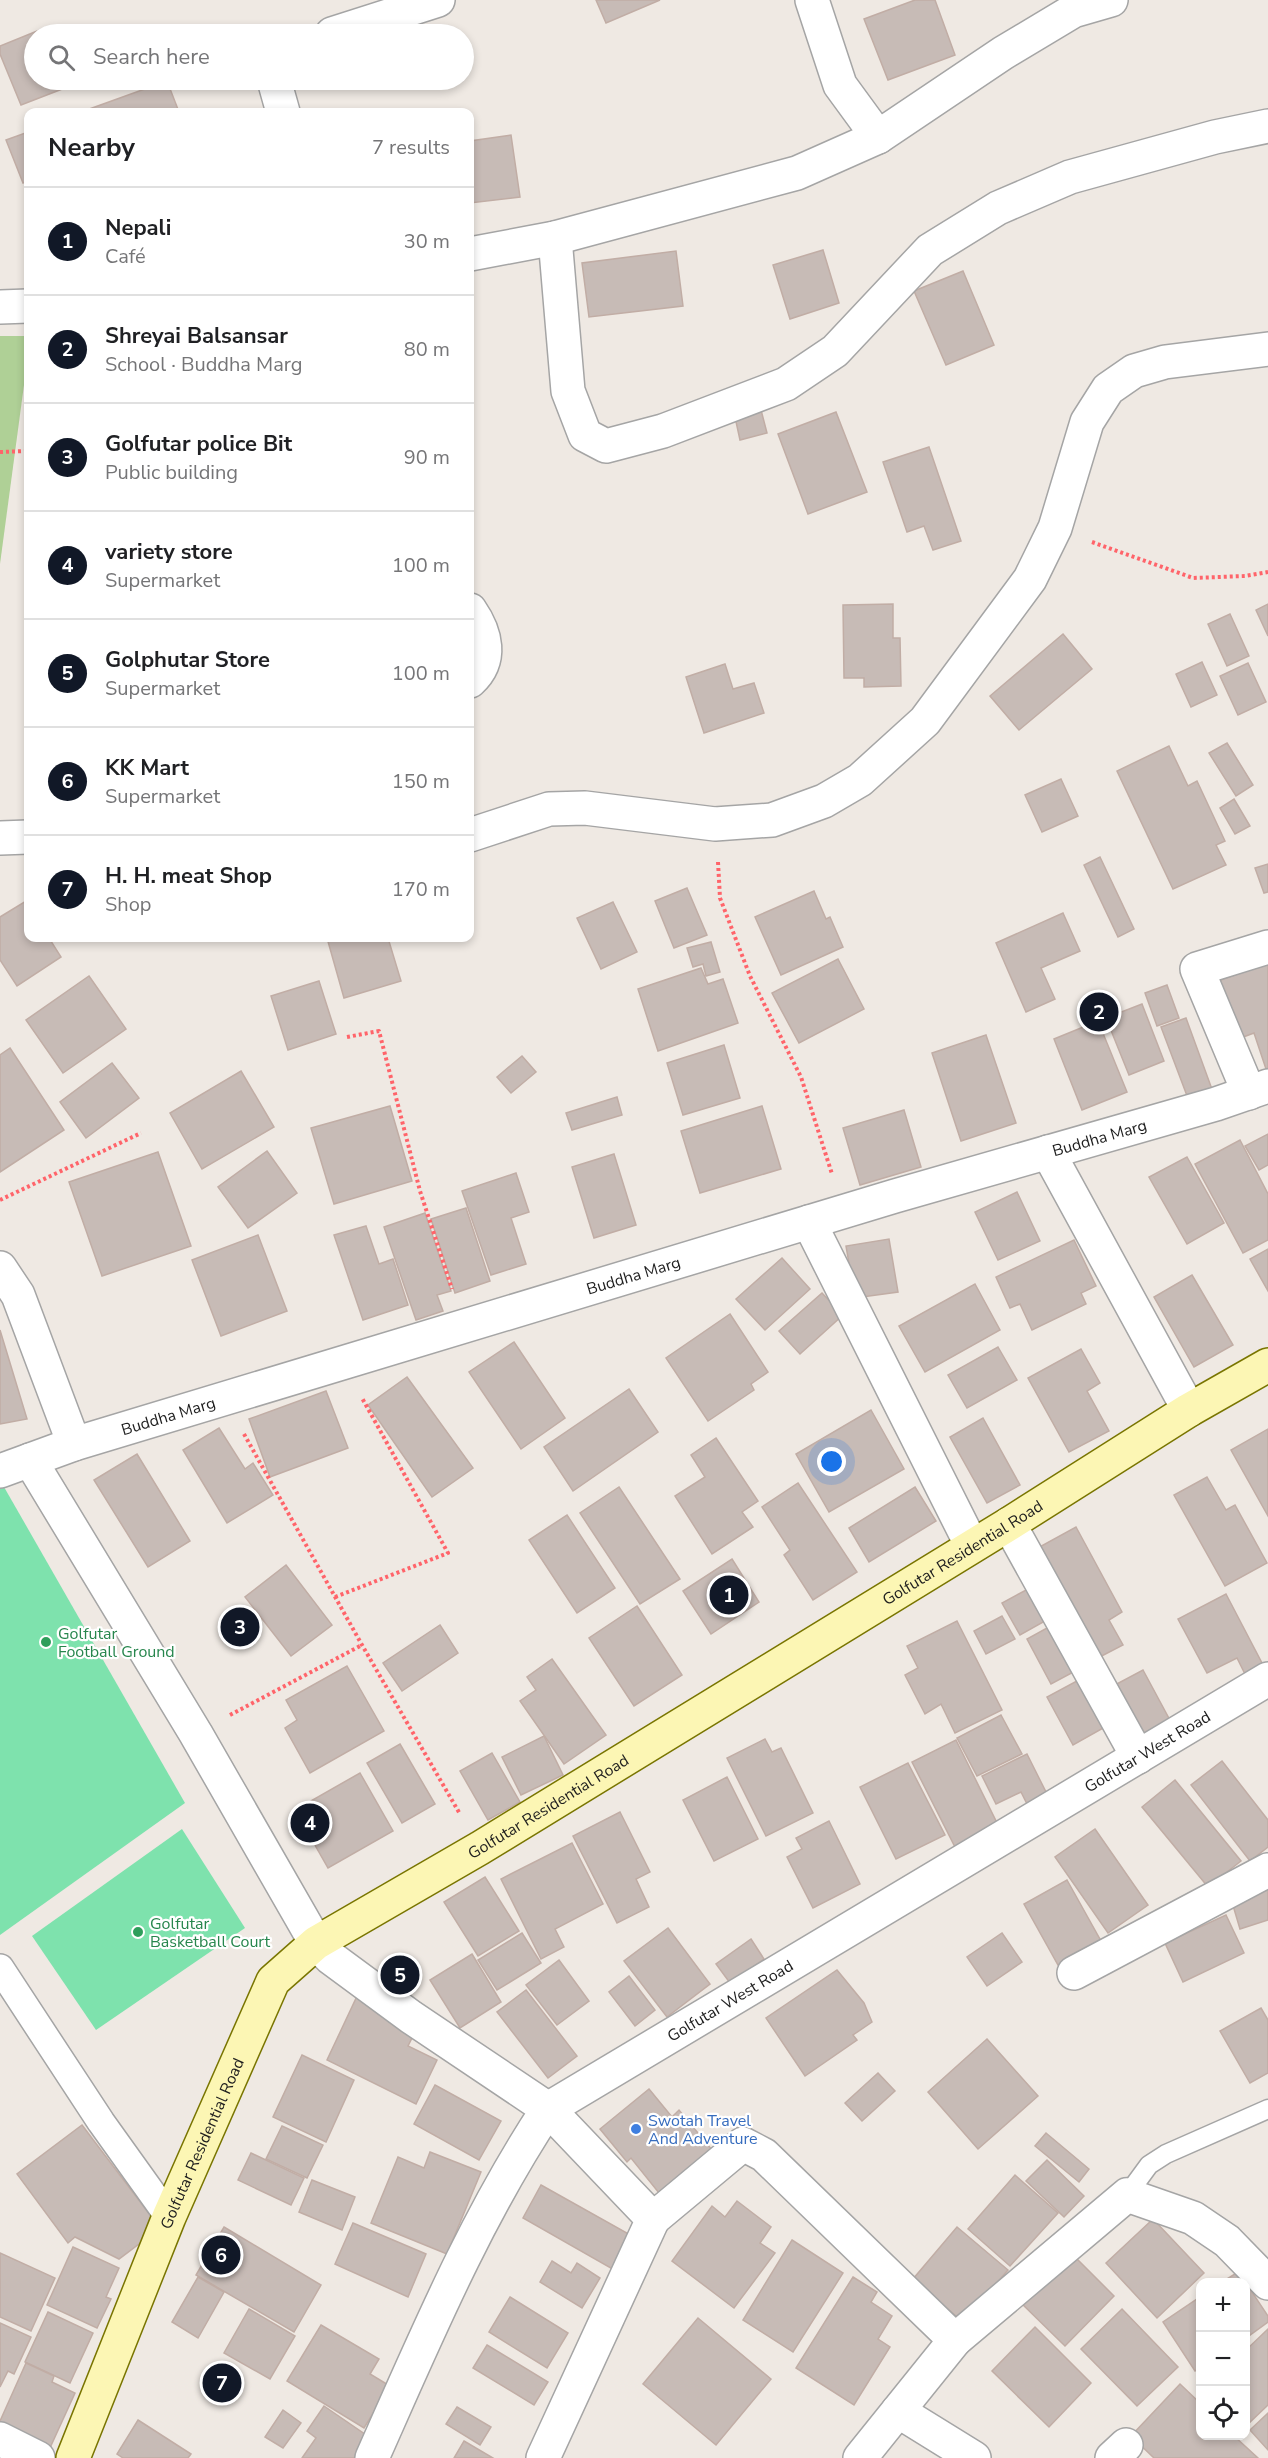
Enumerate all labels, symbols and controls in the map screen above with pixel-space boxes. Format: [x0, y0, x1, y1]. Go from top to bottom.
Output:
search box [24, 24, 474, 90]
icon: search [45, 41, 78, 74]
text: Search here [93, 42, 210, 72]
text: Nearby [48, 130, 135, 165]
text: 7 results [372, 134, 450, 161]
text: Nepali [105, 213, 171, 243]
text: 1 [62, 228, 74, 255]
text: 30 m [404, 228, 450, 255]
text: Café [105, 243, 146, 270]
text: Shreyai Balsansar [105, 321, 288, 351]
text: 2 [62, 336, 74, 363]
text: 80 m [404, 336, 450, 363]
text: School · Buddha Marg [105, 351, 303, 378]
text: Golfutar police Bit [105, 429, 292, 459]
text: 3 [62, 444, 74, 471]
text: 90 m [404, 444, 450, 471]
text: Public building [105, 459, 238, 486]
text: variety store [105, 537, 233, 567]
text: 4 [62, 552, 74, 579]
text: 100 m [392, 552, 450, 579]
text: Supermarket [105, 567, 220, 594]
text: Golphutar Store [105, 645, 270, 675]
text: 5 [62, 660, 74, 687]
text: 100 m [392, 660, 450, 687]
text: Supermarket [105, 675, 220, 702]
text: KK Mart [105, 753, 189, 783]
text: 6 [62, 768, 74, 795]
text: 150 m [392, 768, 450, 795]
text: Supermarket [105, 783, 220, 810]
text: H. H. meat Shop [105, 861, 272, 891]
text: 7 [62, 876, 74, 903]
text: 170 m [392, 876, 450, 903]
text: Shop [105, 891, 151, 918]
pin: 2 [1080, 990, 1118, 1034]
street label: Buddha Marg [1050, 1114, 1149, 1162]
street label: Buddha Marg [584, 1251, 683, 1301]
street label: Buddha Marg [119, 1392, 218, 1441]
your location [817, 1447, 846, 1476]
street label: Golfutar Residential Road [878, 1495, 1047, 1611]
pin: 1 [710, 1572, 748, 1618]
pin: 3 [220, 1604, 260, 1650]
place label: Golfutar Football Ground [58, 1623, 175, 1663]
marker: Golfutar Football Ground [39, 1635, 53, 1649]
street label: Golfutar West Road [1081, 1706, 1215, 1798]
street label: Golfutar Residential Road [464, 1750, 633, 1865]
pin: 4 [290, 1800, 330, 1846]
place label: Golfutar Basketball Court [150, 1913, 271, 1953]
marker: Golfutar Basketball Court [131, 1925, 145, 1939]
pin: 5 [380, 1952, 420, 1998]
street label: Golfutar West Road [663, 1955, 798, 2047]
street label: Golfutar Residential Road [155, 2055, 250, 2232]
place label: Swotah Travel And Adventure [648, 2110, 758, 2150]
marker: Swotah Travel And Adventure [629, 2122, 643, 2136]
pin: 6 [202, 2232, 240, 2278]
map controls [1196, 2278, 1250, 2440]
button: + [1196, 2278, 1250, 2332]
button: − [1196, 2332, 1250, 2386]
pin: 7 [202, 2360, 242, 2406]
button: locate [1196, 2386, 1250, 2440]

